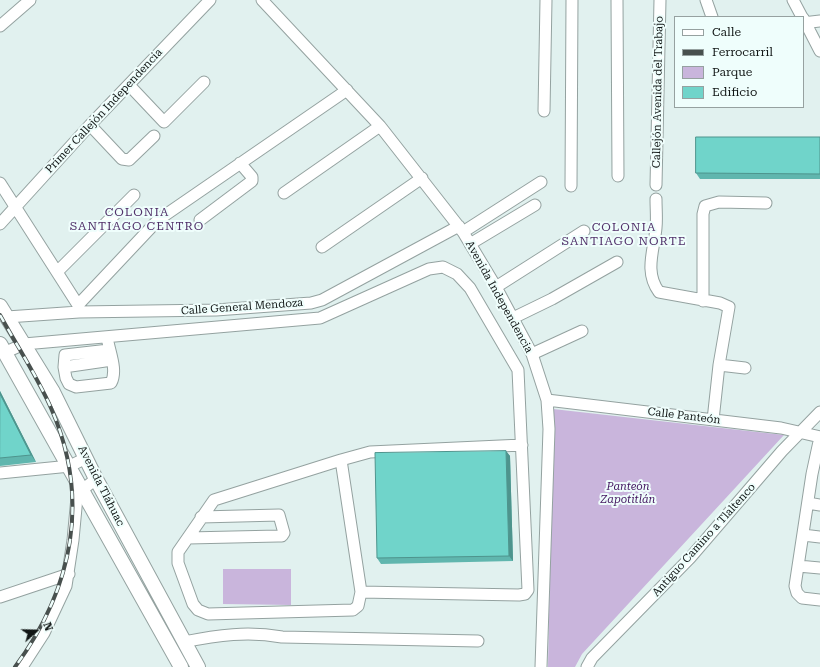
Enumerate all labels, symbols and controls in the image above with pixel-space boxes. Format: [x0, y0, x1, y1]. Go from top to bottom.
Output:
street label: Callejón Avenida del Trabajo [650, 16, 666, 168]
legend [674, 16, 804, 108]
text: Calle [712, 25, 741, 39]
text: Ferrocarril [712, 45, 773, 59]
street label: Primer Callejón Independencia [43, 46, 165, 176]
text: Parque [712, 65, 752, 79]
text: Edificio [712, 85, 757, 99]
district label: COLONIA SANTIAGO CENTRO [70, 205, 204, 233]
district label: COLONIA SANTIAGO NORTE [562, 220, 686, 248]
street label: Avenida Independencia [463, 239, 535, 355]
street label: Calle General Mendoza [180, 296, 304, 318]
street label: Calle Panteón [647, 405, 721, 427]
street label: Avenida Tláhuac [75, 444, 127, 528]
park label: Panteón Zapotitlán [601, 480, 655, 506]
street label: Antiguo Camino a Tlaltenco [650, 481, 758, 599]
north arrow [16, 611, 56, 651]
text: N [40, 621, 55, 633]

